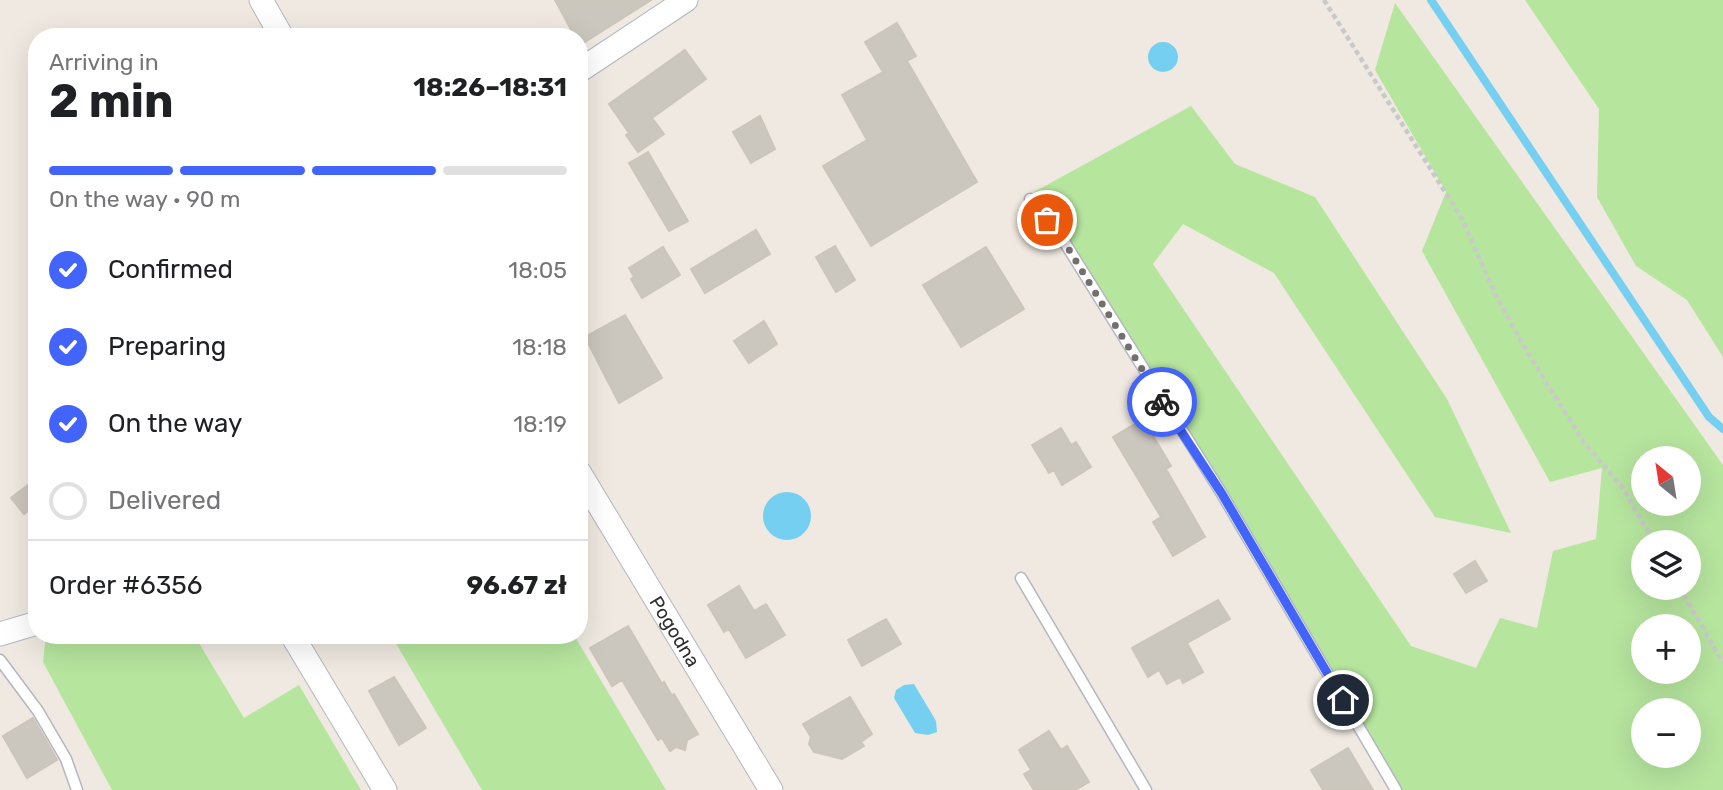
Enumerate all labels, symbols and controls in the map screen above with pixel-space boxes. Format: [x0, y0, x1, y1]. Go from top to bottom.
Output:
text: Arriving in [49, 48, 159, 76]
text: 18:26–18:31 [413, 72, 567, 103]
text: 2 min [49, 74, 174, 129]
text: On the way · 90 m [49, 185, 240, 213]
pin [1017, 190, 1077, 250]
icon: bag [1028, 201, 1066, 239]
icon: check [49, 251, 87, 289]
text: Confirmed [108, 254, 233, 285]
text: 18:05 [508, 256, 567, 284]
icon: check [49, 328, 87, 366]
text: Preparing [108, 331, 226, 362]
text: 18:18 [512, 333, 567, 361]
courier [1127, 367, 1197, 437]
icon: bike [1143, 383, 1181, 421]
icon: check [49, 405, 87, 443]
text: On the way [108, 408, 242, 439]
text: 18:19 [513, 410, 567, 438]
north arrow [1631, 446, 1701, 516]
map controls [1631, 446, 1701, 768]
text: Delivered [108, 485, 221, 516]
button: layers [1631, 530, 1701, 600]
text: Order #6356 [49, 570, 202, 601]
text: 96.67 zł [466, 570, 567, 601]
street label: Pogodna [645, 592, 705, 671]
button: + [1631, 614, 1701, 684]
pin [1313, 670, 1373, 730]
icon: home [1324, 681, 1362, 719]
button: − [1631, 698, 1701, 768]

